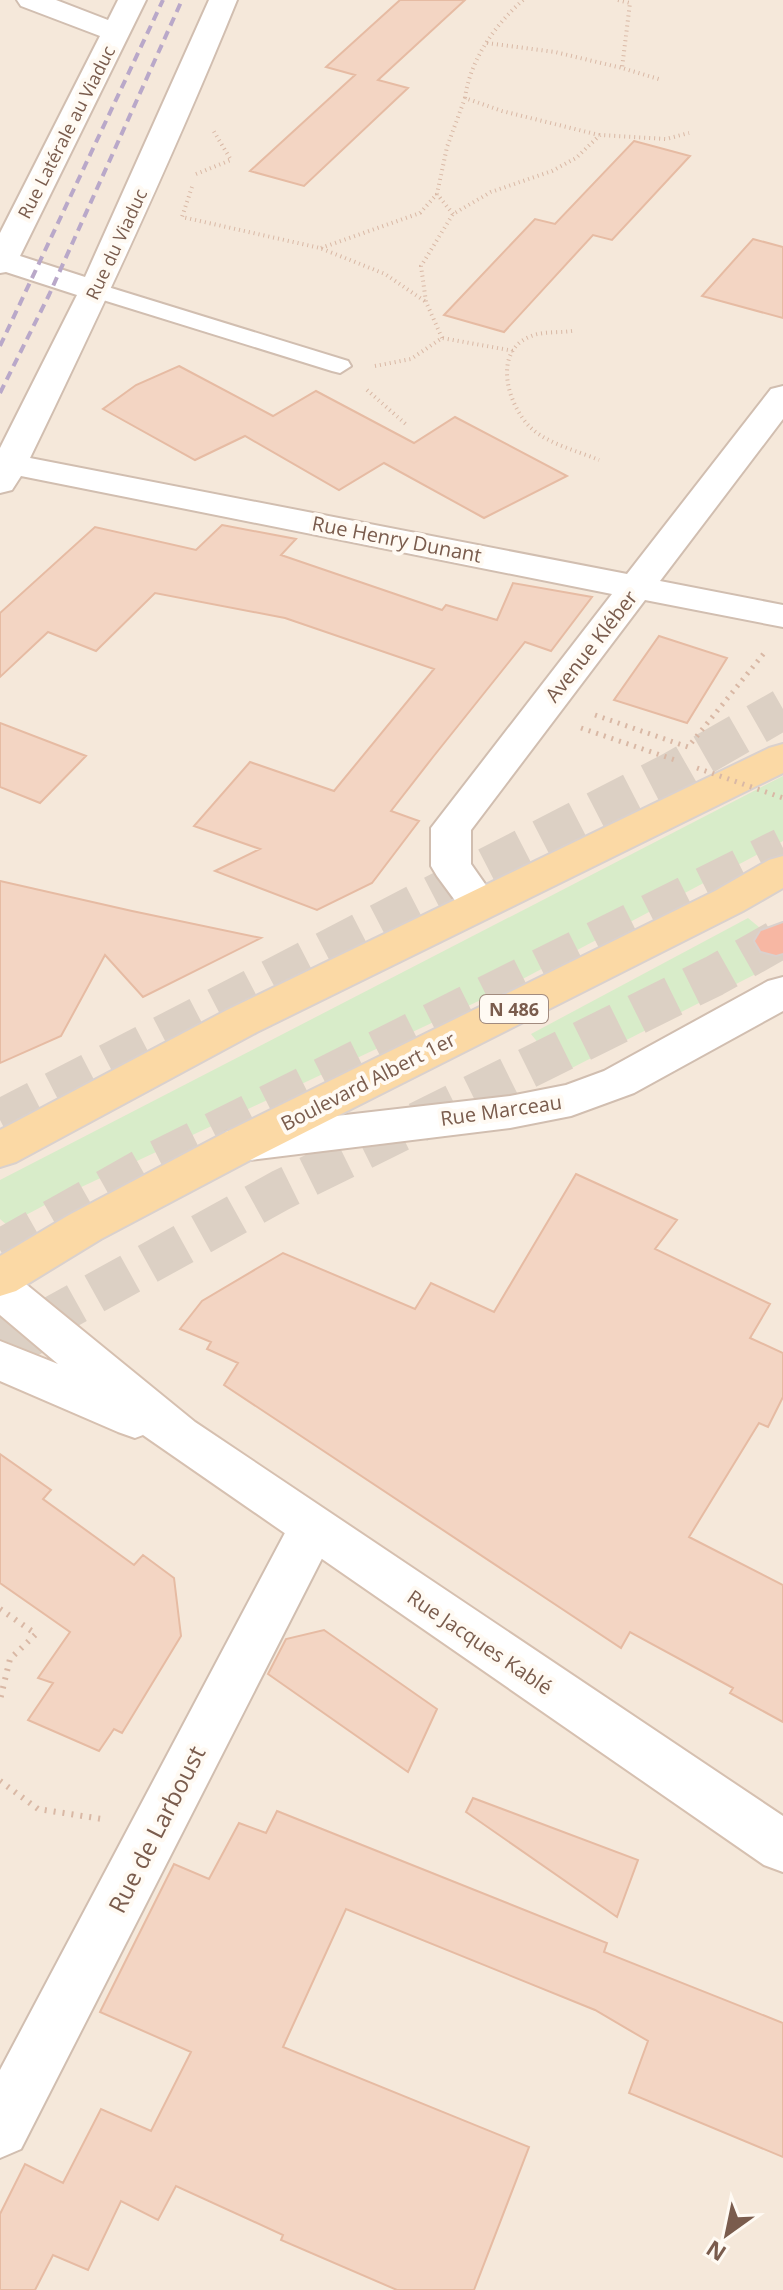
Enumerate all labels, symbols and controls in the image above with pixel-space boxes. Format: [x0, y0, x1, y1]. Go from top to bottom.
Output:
street label: Rue Latérale au Viaduc [12, 41, 120, 223]
street label: Rue du Viaduc [80, 184, 152, 303]
street label: Rue Henry Dunant [310, 509, 484, 569]
street label: Avenue Kléber [539, 584, 643, 708]
road number: N 486 [480, 995, 548, 1023]
street label: Boulevard Albert 1er [276, 1025, 460, 1137]
street label: Rue Marceau [438, 1088, 564, 1132]
street label: Rue Jacques Kablé [402, 1583, 558, 1701]
street label: Rue de Larboust [100, 1740, 212, 1918]
north arrow [687, 2194, 767, 2274]
text: N [700, 2234, 731, 2269]

